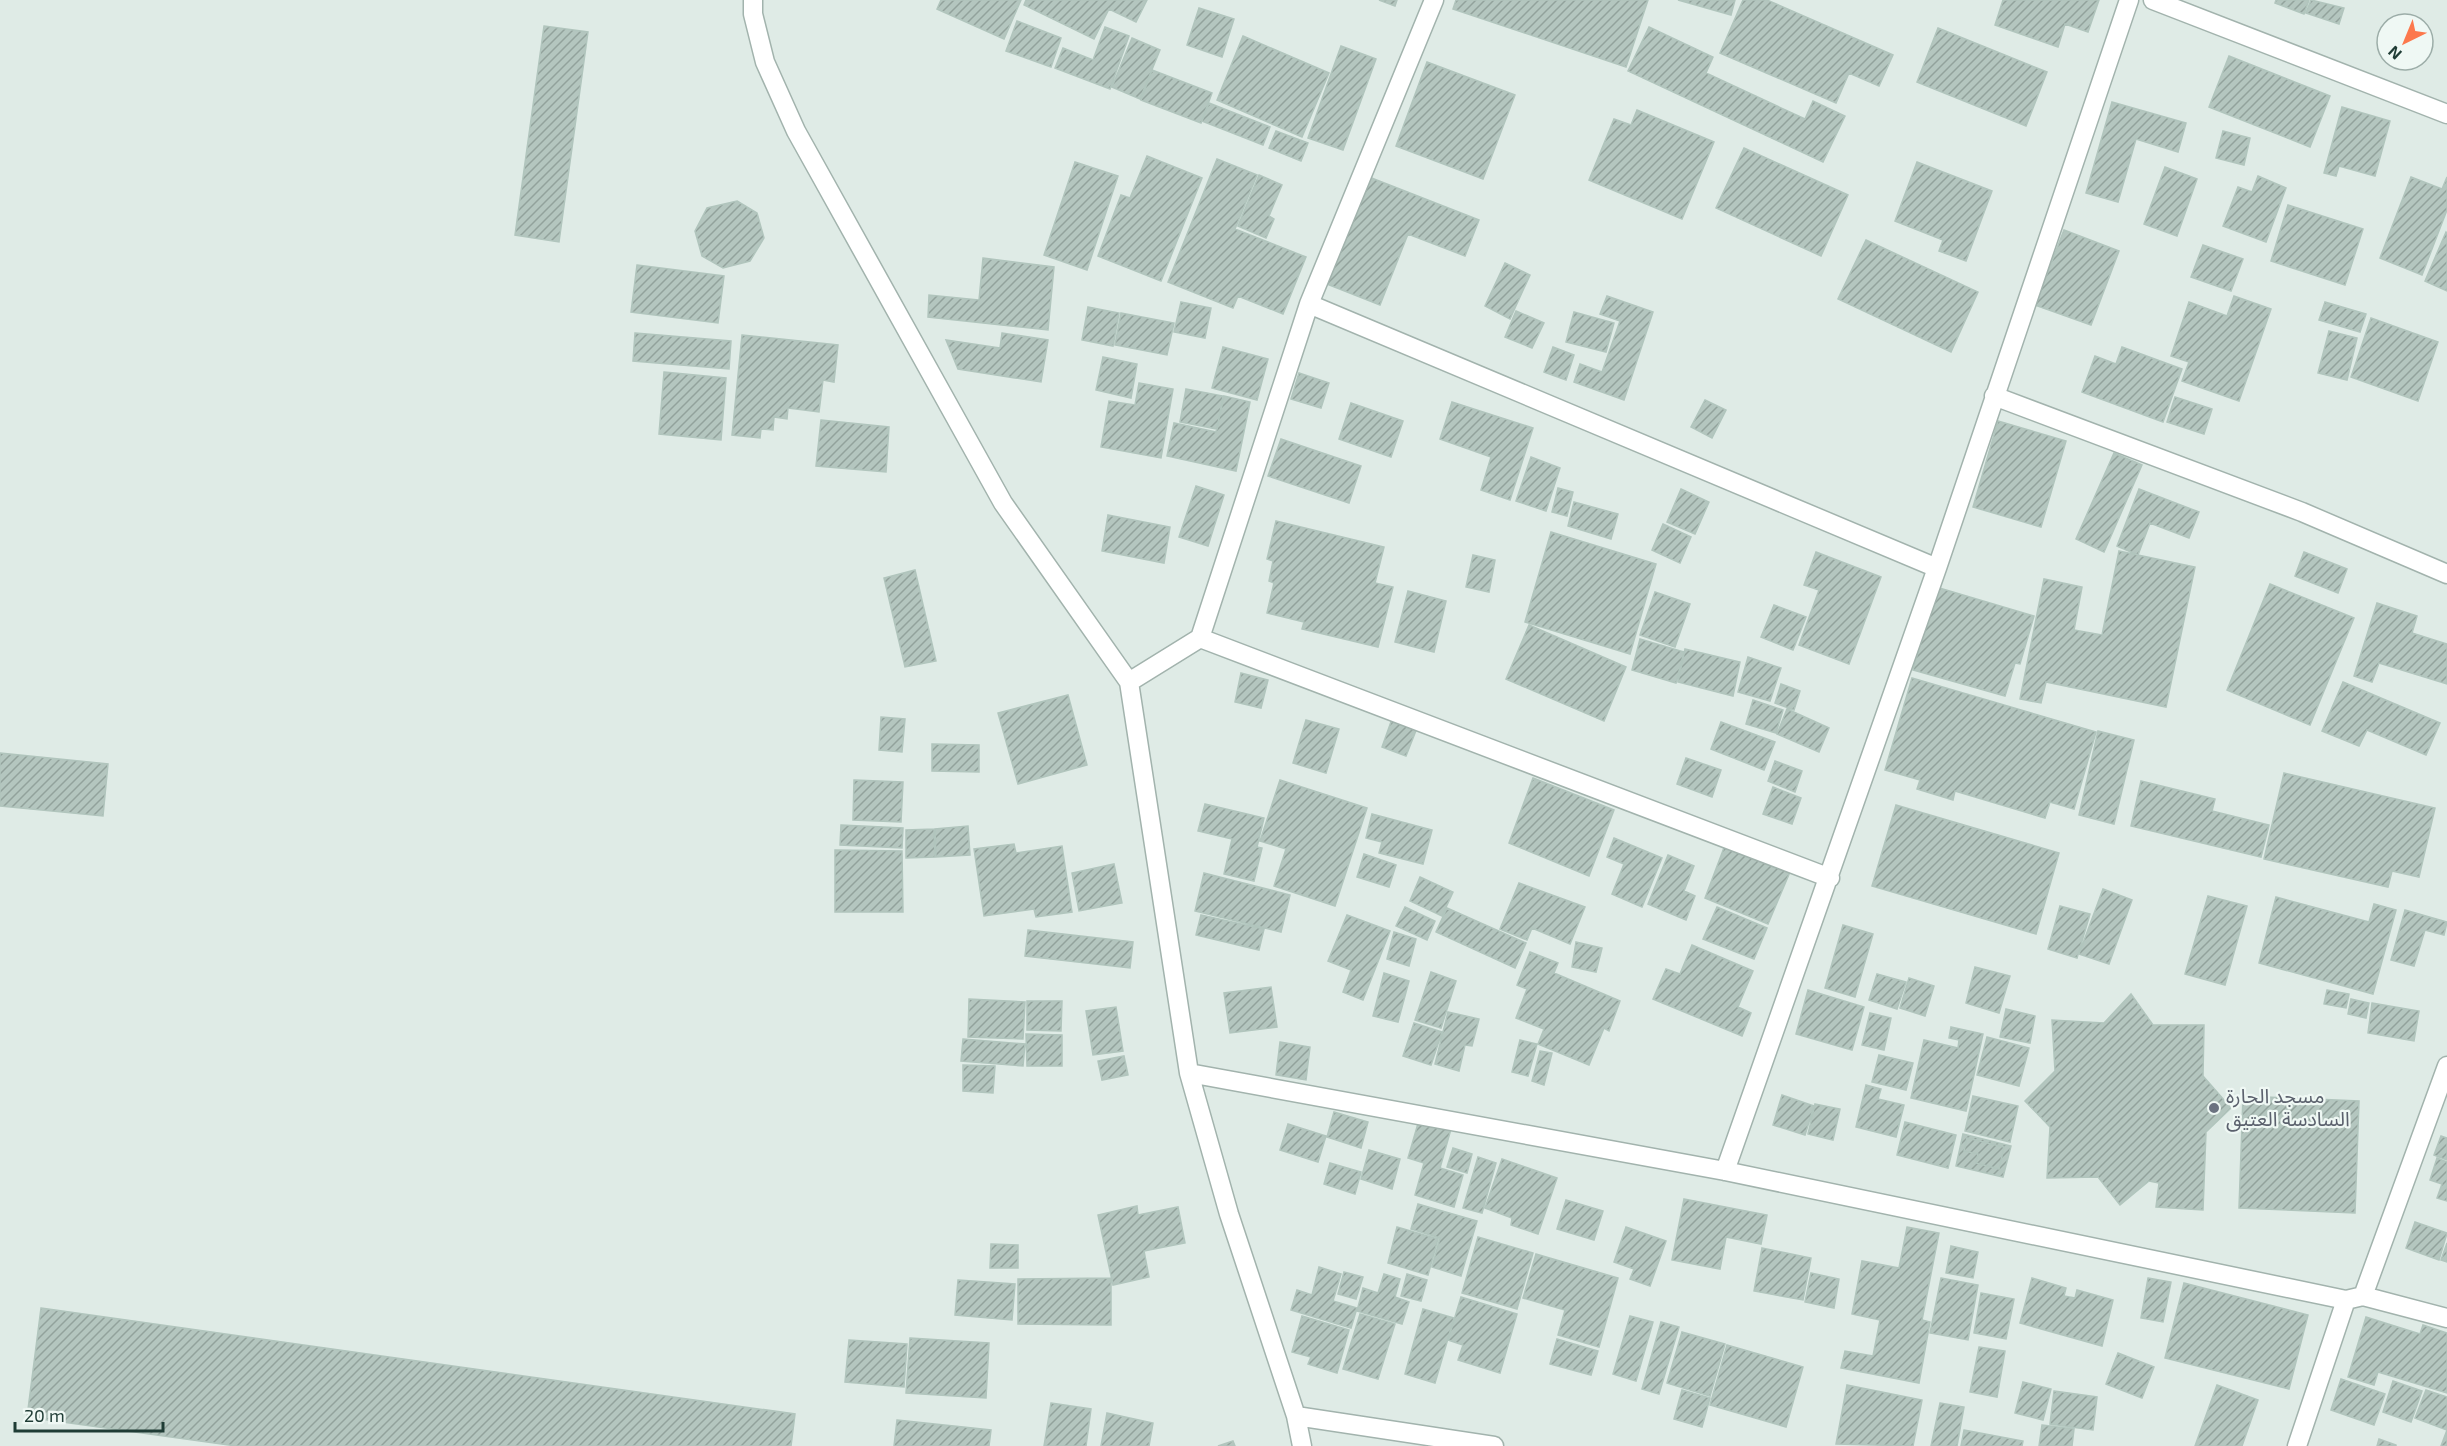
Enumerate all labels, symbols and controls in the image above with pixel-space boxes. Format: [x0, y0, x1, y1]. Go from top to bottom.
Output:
north arrow [2375, 12, 2435, 72]
text: N [2384, 42, 2405, 64]
place label: مسجد الحارة السادسة العتيق [2226, 1083, 2350, 1132]
marker: مسجد الحارة السادسة العتيق [2207, 1101, 2221, 1115]
scale bar [15, 1395, 164, 1433]
text: 20 m [24, 1404, 65, 1426]

